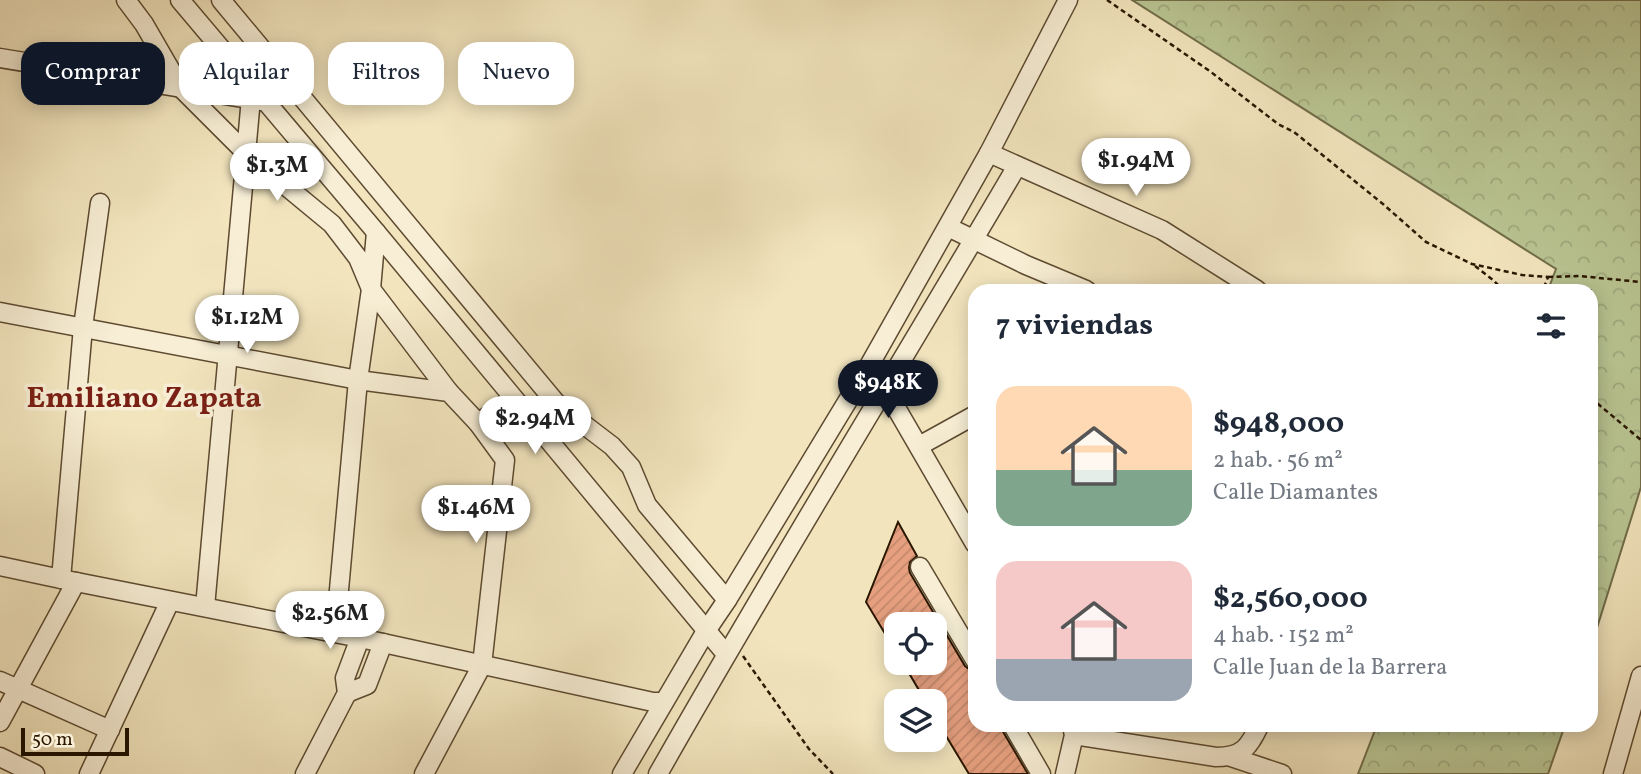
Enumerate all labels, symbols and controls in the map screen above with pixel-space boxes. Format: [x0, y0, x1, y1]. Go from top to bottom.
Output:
chip: Comprar [21, 42, 165, 105]
chip: Alquilar [179, 42, 314, 105]
chip: Filtros [328, 42, 444, 105]
chip: Nuevo [458, 42, 574, 105]
pin: $1.94M [1079, 138, 1193, 198]
pin: $1.3M [228, 144, 326, 203]
text: $1.94M [1097, 145, 1175, 177]
text: $1.3M [246, 150, 308, 182]
pin: $1.12M [190, 296, 304, 355]
text: $1.12M [211, 302, 283, 334]
text: 7 viviendas [996, 305, 1153, 347]
icon: filters [1532, 307, 1570, 345]
pin: $948K [839, 360, 937, 420]
text: $948K [854, 367, 922, 399]
district label: Emiliano Zapata [26, 378, 262, 420]
pin: $2.94M [478, 396, 592, 456]
text: $2.94M [495, 403, 575, 435]
text: $948,000 [1213, 403, 1344, 445]
icon: home [1052, 414, 1136, 498]
text: 2 hab. · 56 m² [1213, 445, 1343, 477]
text: Calle Diamantes [1213, 477, 1378, 509]
pin: $1.46M [419, 486, 533, 545]
text: $1.46M [437, 492, 515, 524]
text: $2,560,000 [1213, 578, 1368, 620]
icon: home [1052, 589, 1136, 673]
pin: $2.56M [273, 592, 387, 651]
text: $2.56M [291, 598, 369, 630]
map controls [884, 612, 947, 752]
button: locate [884, 612, 947, 675]
text: 4 hab. · 152 m² [1213, 620, 1354, 652]
text: Calle Juan de la Barrera [1213, 652, 1448, 684]
button: layers [884, 689, 947, 752]
scale bar [21, 725, 130, 757]
text: 50 m [32, 727, 73, 753]

